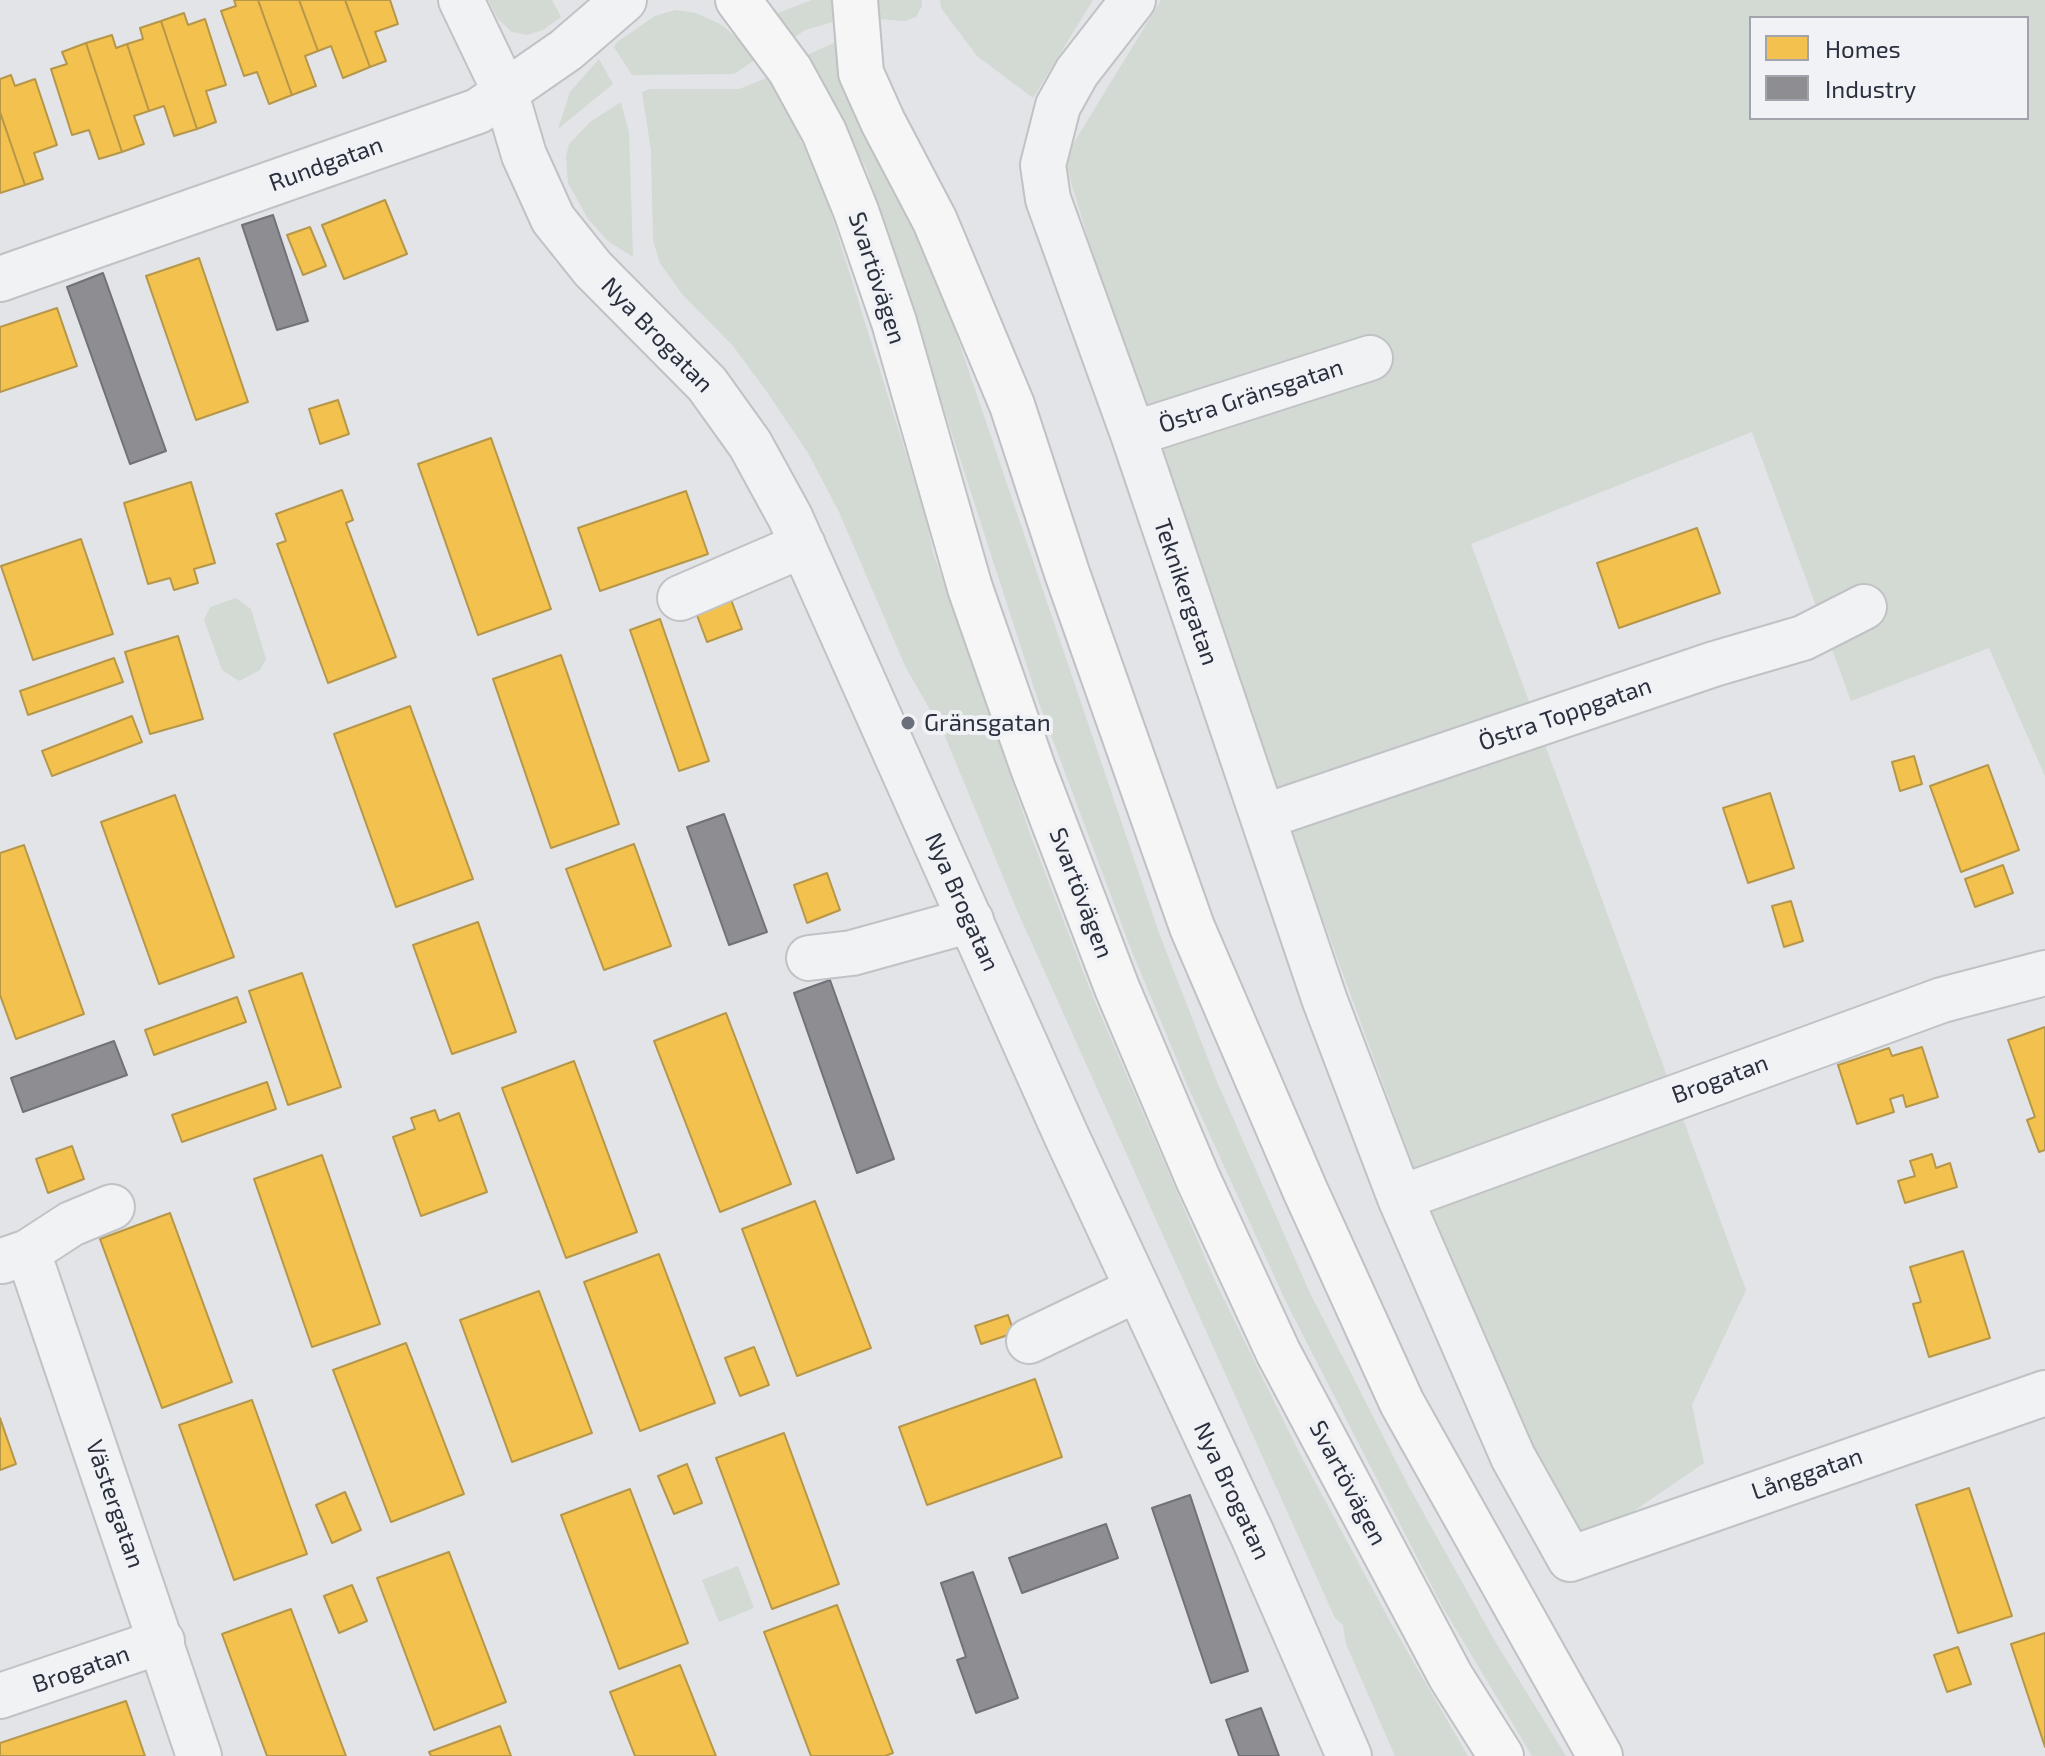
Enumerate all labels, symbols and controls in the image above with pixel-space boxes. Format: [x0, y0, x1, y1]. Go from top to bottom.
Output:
legend [1749, 16, 2029, 120]
text: Homes [1825, 34, 1901, 63]
text: Industry [1825, 74, 1916, 103]
street label: Rundgatan [265, 130, 387, 198]
street label: Svartövägen [842, 208, 912, 348]
street label: Nya Brogatan [595, 272, 719, 398]
street label: Östra Gränsgatan [1155, 353, 1347, 439]
street label: Teknikergatan [1147, 515, 1225, 669]
street label: Östra Toppgatan [1475, 671, 1655, 757]
place label: Gränsgatan [924, 709, 1051, 737]
marker: Gränsgatan [899, 714, 917, 732]
street label: Svartövägen [1043, 824, 1119, 962]
street label: Nya Brogatan [919, 828, 1005, 976]
street label: Brogatan [1668, 1048, 1772, 1110]
street label: Svartövägen [1303, 1416, 1393, 1550]
street label: Nya Brogatan [1188, 1418, 1276, 1564]
street label: Västergatan [80, 1436, 150, 1572]
street label: Långgatan [1748, 1442, 1866, 1506]
street label: Brogatan [29, 1639, 133, 1699]

